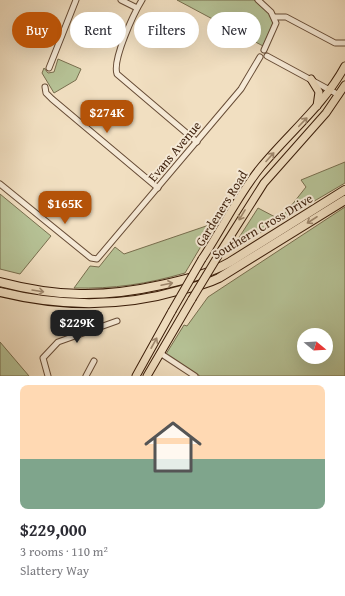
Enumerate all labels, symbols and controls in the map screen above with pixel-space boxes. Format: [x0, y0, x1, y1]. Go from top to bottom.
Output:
chip: Buy [12, 12, 62, 48]
chip: Rent [70, 12, 126, 48]
chip: Filters [134, 12, 199, 48]
chip: New [207, 12, 261, 48]
pin: $274K [79, 100, 135, 134]
text: $274K [89, 103, 125, 122]
street label: Evans Avenue [143, 117, 206, 186]
one-way arrow [298, 117, 308, 127]
one-way arrow [265, 152, 275, 162]
street label: Gardeners Road [191, 167, 252, 250]
street label: Southern Cross Drive [208, 189, 316, 264]
pin: $165K [37, 191, 93, 225]
text: $165K [47, 194, 83, 213]
one-way arrow [238, 209, 246, 221]
one-way arrow [306, 216, 317, 225]
one-way arrow [160, 280, 173, 288]
one-way arrow [31, 287, 44, 295]
pin: $229K [49, 310, 105, 344]
text: $229K [59, 313, 95, 332]
north arrow [297, 328, 333, 364]
map controls [297, 328, 333, 364]
one-way arrow [150, 338, 158, 350]
icon: home [137, 411, 209, 483]
text: $229,000 [20, 517, 86, 542]
text: 3 rooms · 110 m² [20, 542, 108, 561]
text: Slattery Way [20, 561, 89, 580]

